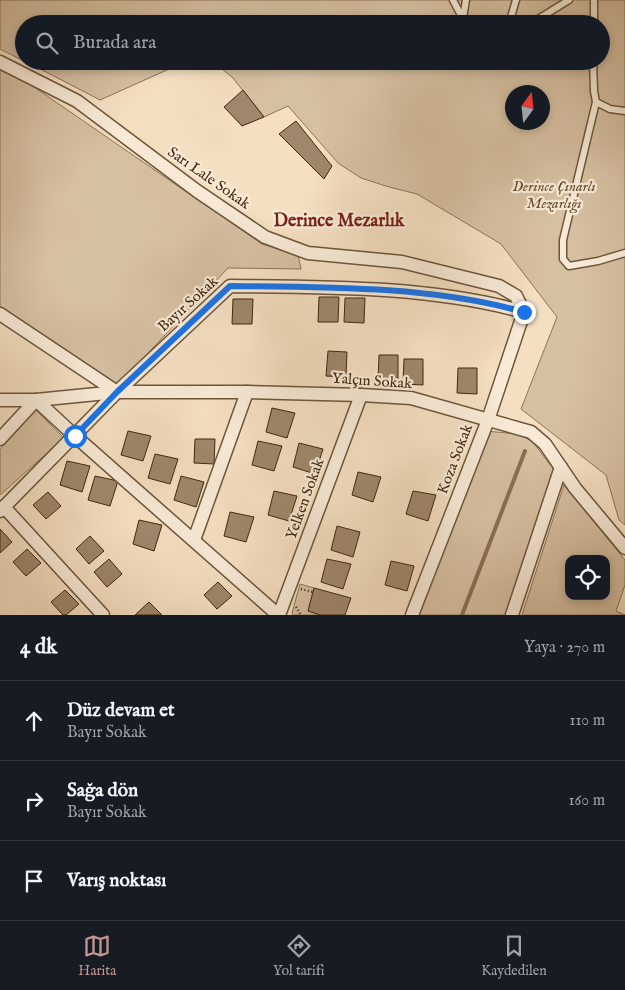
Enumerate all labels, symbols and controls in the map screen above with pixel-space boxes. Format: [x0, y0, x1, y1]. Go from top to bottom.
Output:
search box [15, 15, 610, 70]
icon: search [33, 29, 61, 57]
text: Burada ara [73, 31, 157, 55]
north arrow [505, 85, 550, 130]
street label: Sarı Lale Sokak [164, 143, 255, 214]
park label: Derince Çınarlı Mezarlığı [512, 177, 596, 214]
district label: Derince Mezarlık [274, 210, 406, 233]
street label: Bayır Sokak [154, 271, 223, 336]
route end [513, 301, 536, 324]
street label: Yalçın Sokak [331, 369, 414, 393]
street label: Koza Sokak [433, 420, 477, 497]
route start [64, 425, 87, 448]
street label: Yelken Sokak [282, 455, 329, 542]
map controls [565, 555, 610, 600]
button: locate [565, 555, 610, 600]
text: 4 dk [20, 634, 57, 661]
text: Yaya · 270 m [524, 638, 605, 658]
text: Düz devam et [67, 699, 175, 723]
icon: ahead [20, 707, 48, 735]
text: 110 m [569, 711, 605, 731]
text: Bayır Sokak [67, 723, 147, 743]
text: Sağa dön [67, 779, 138, 803]
icon: right [20, 787, 48, 815]
text: 160 m [569, 791, 605, 811]
text: Bayır Sokak [67, 803, 147, 823]
icon: arrive [20, 867, 48, 895]
text: Varış noktası [67, 869, 166, 893]
tab: Harita [78, 932, 116, 980]
tab: Yol tarifi [273, 932, 325, 980]
tab: Kaydedilen [481, 932, 547, 980]

